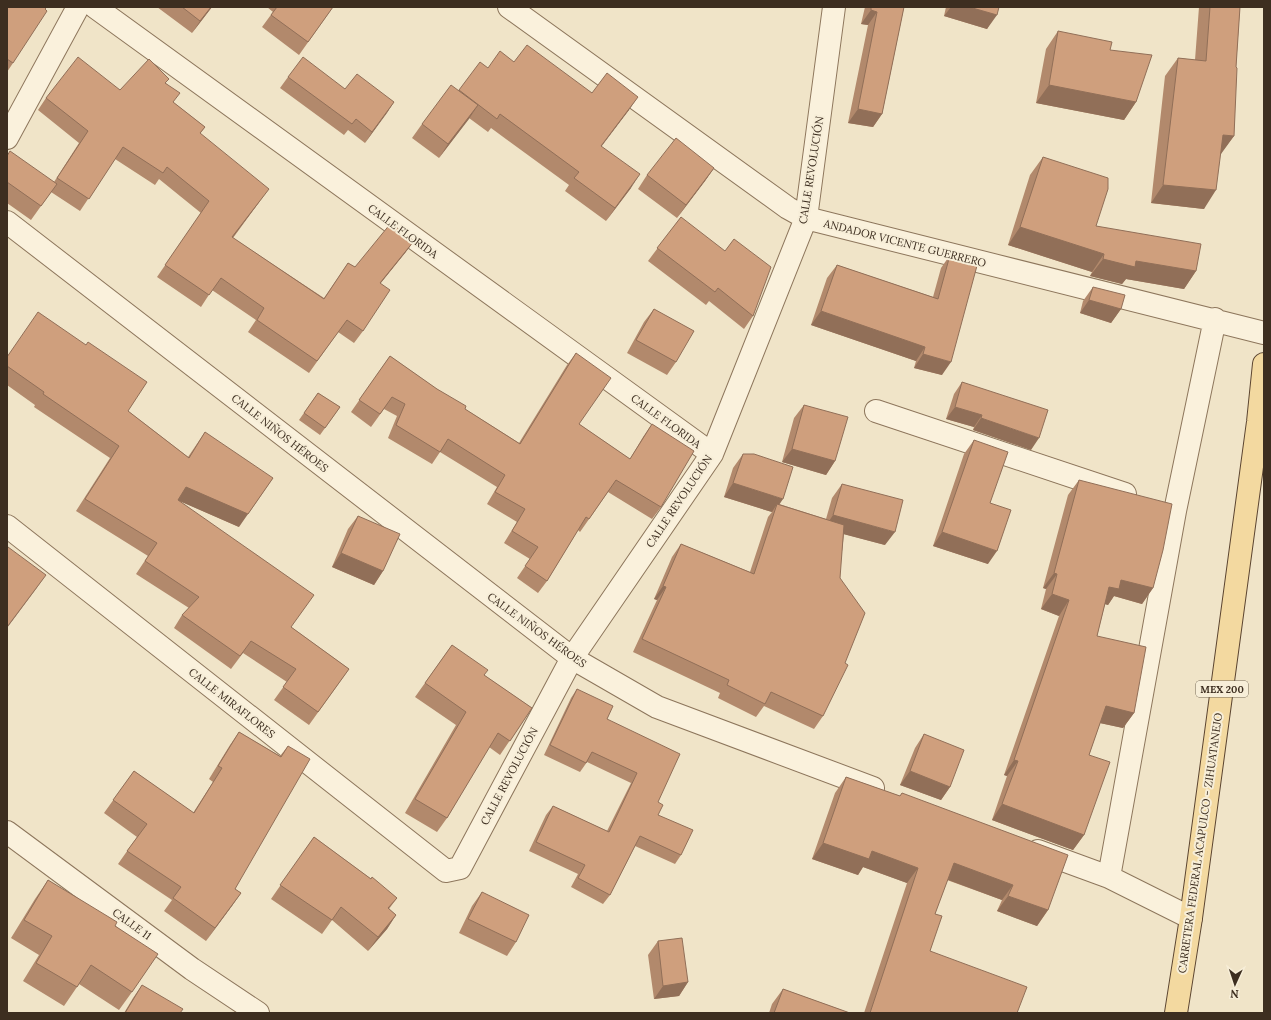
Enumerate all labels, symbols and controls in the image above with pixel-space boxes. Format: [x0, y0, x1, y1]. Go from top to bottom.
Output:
street label: CALLE REVOLUCIÓN [796, 115, 826, 225]
street label: CALLE FLORIDA [365, 201, 442, 262]
street label: ANDADOR VICENTE GUERRERO [821, 216, 988, 270]
street label: CALLE NIÑOS HÉROES [229, 391, 331, 475]
street label: CALLE FLORIDA [628, 391, 705, 452]
street label: CALLE REVOLUCIÓN [643, 452, 715, 550]
street label: CALLE NIÑOS HÉROES [485, 589, 589, 671]
street label: CALLE MIRAFLORES [186, 665, 278, 741]
road number: MEX 200 [1196, 681, 1248, 697]
street label: CARRETERA FEDERAL ACAPULCO - ZIHUATANEJO [1175, 712, 1225, 974]
street label: CALLE REVOLUCIÓN [477, 725, 541, 827]
street label: CALLE 11 [110, 905, 154, 943]
north arrow [1215, 964, 1255, 1004]
text: N [1229, 987, 1239, 1001]

